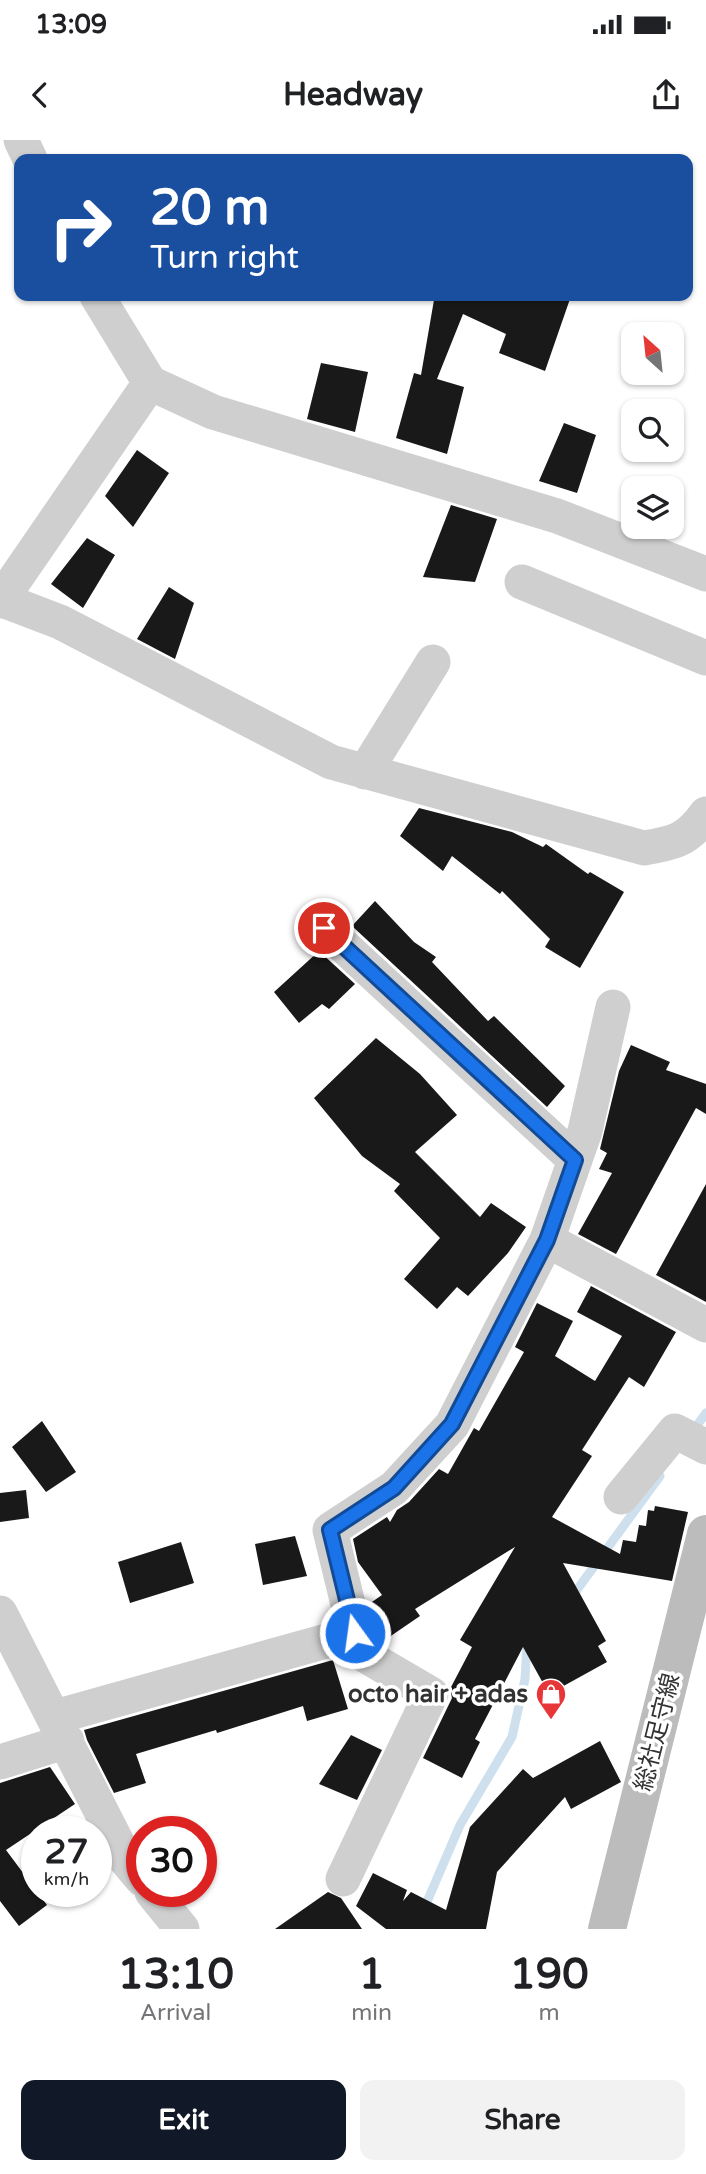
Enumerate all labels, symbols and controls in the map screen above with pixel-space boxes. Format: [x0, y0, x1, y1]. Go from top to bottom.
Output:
text: 13:09 [35, 9, 107, 40]
icon: back [21, 76, 59, 114]
text: Headway [283, 76, 423, 114]
icon: share [647, 76, 685, 114]
text: 20 m [150, 179, 269, 238]
icon: right [35, 182, 126, 273]
text: Turn right [150, 239, 299, 277]
north arrow [621, 322, 684, 385]
map controls [621, 322, 684, 539]
button: search [621, 399, 684, 462]
button: layers [621, 476, 684, 539]
pin [294, 898, 354, 958]
icon: arrive [305, 909, 343, 947]
position arrow [318, 1596, 392, 1670]
street label: 総社足守線 [629, 1670, 686, 1794]
shop icon: octo hair + adas [534, 1677, 568, 1721]
place label: octo hair + adas [348, 1680, 528, 1709]
speed limit sign: 30 [126, 1816, 217, 1907]
text: 27 [45, 1831, 88, 1873]
text: km/h [44, 1868, 89, 1890]
text: 13:10 [117, 1949, 234, 2000]
text: 1 [358, 1949, 385, 2000]
text: 190 [509, 1949, 589, 2000]
text: Arrival [140, 1999, 211, 2027]
text: min [351, 1999, 392, 2027]
text: m [538, 1999, 560, 2027]
button: Exit [21, 2080, 346, 2160]
button: Share [360, 2080, 685, 2160]

